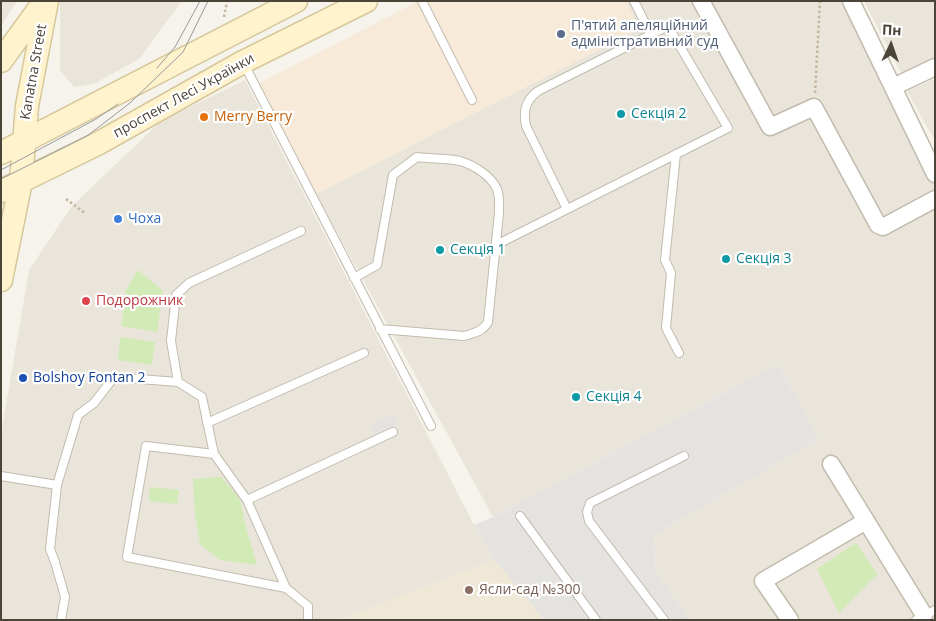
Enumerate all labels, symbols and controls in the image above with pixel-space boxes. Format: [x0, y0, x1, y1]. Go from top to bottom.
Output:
place label: П'ятий апеляційний адміністративний суд [571, 18, 718, 50]
north arrow [866, 20, 916, 70]
text: Пн [881, 20, 902, 40]
street label: Kanatna Street [17, 23, 51, 121]
marker: П'ятий апеляційний адміністративний суд [555, 28, 567, 40]
street label: проспект Лесі Українки [111, 50, 257, 142]
place label: Секція 2 [631, 106, 687, 122]
marker: Секція 2 [615, 108, 627, 120]
place label: Merry Berry [214, 109, 292, 125]
marker: Merry Berry [198, 111, 210, 123]
place label: Чоха [128, 211, 161, 227]
marker: Чоха [112, 213, 124, 225]
place label: Секція 1 [450, 242, 506, 258]
marker: Секція 1 [434, 244, 446, 256]
place label: Секція 3 [736, 251, 792, 267]
marker: Секція 3 [720, 253, 732, 265]
place label: Подорожник [96, 293, 183, 309]
marker: Подорожник [80, 295, 92, 307]
place label: Bolshoy Fontan 2 [33, 370, 146, 386]
marker: Bolshoy Fontan 2 [17, 372, 29, 384]
place label: Секція 4 [586, 389, 642, 405]
marker: Секція 4 [570, 391, 582, 403]
place label: Ясли-сад №300 [479, 582, 580, 598]
marker: Ясли-сад №300 [463, 584, 475, 596]

